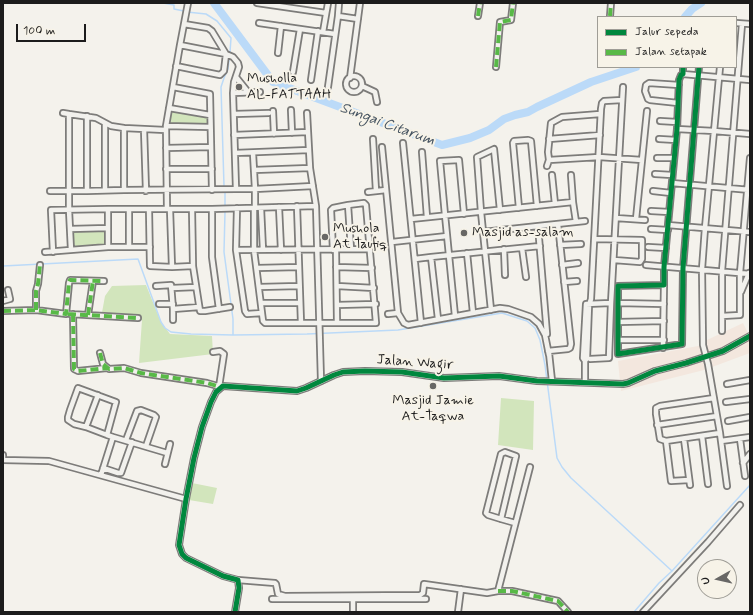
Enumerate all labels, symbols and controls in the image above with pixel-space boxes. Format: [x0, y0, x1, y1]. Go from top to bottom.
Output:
scale bar [18, 16, 88, 42]
legend [597, 16, 737, 68]
text: 100 m [23, 23, 55, 39]
text: Jalur sepeda [635, 24, 699, 40]
text: Jalan setapak [635, 44, 707, 60]
place label: Musholla AL-FATTAAH [247, 71, 331, 104]
marker: Musholla AL-FATTAAH [234, 82, 244, 92]
water label: Sungai Citarum [337, 100, 437, 150]
place label: Mushola At Taufiq [333, 221, 387, 254]
place label: Masjid as-salam [472, 225, 574, 241]
marker: Masjid as-salam [459, 228, 469, 238]
marker: Mushola At Taufiq [320, 232, 330, 242]
street label: Jalan Wagir [376, 352, 454, 374]
marker: Masjid Jamie At-Taqwa [428, 381, 438, 391]
place label: Masjid Jamie At-Taqwa [392, 393, 474, 426]
north arrow [697, 559, 737, 599]
text: U [699, 576, 714, 585]

